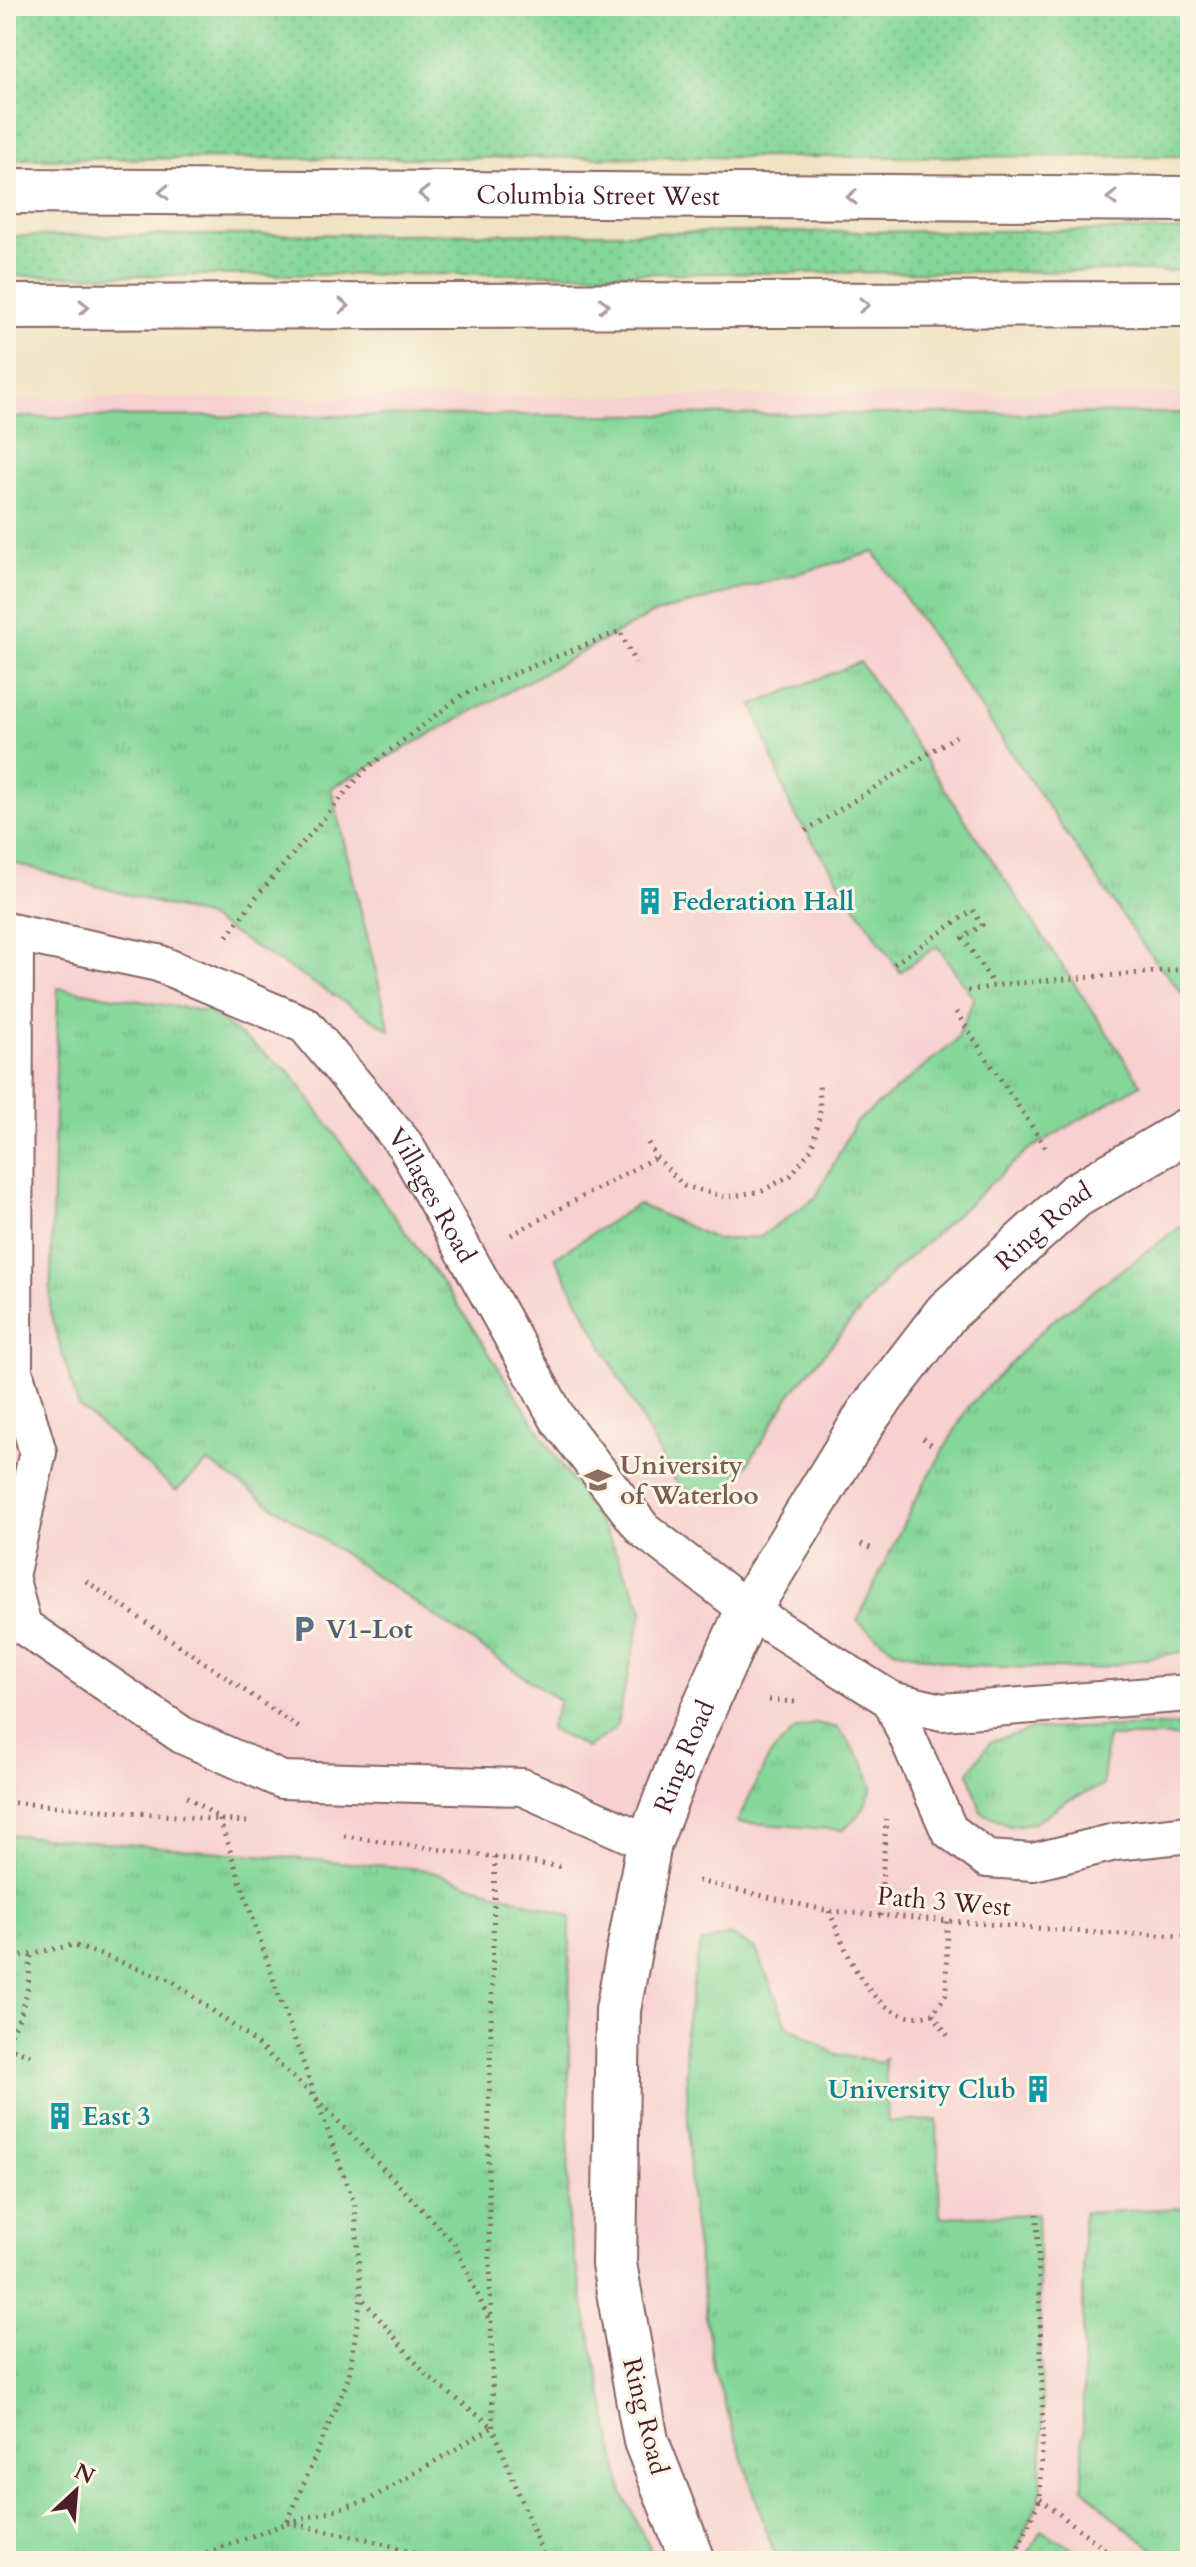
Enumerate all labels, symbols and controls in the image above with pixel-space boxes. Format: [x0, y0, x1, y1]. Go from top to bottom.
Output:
street label: Columbia Street West [476, 177, 720, 214]
one-way arrow [157, 183, 170, 201]
one-way arrow [417, 185, 430, 203]
one-way arrow [845, 188, 858, 206]
one-way arrow [1105, 189, 1118, 207]
one-way arrow [598, 296, 611, 314]
one-way arrow [858, 296, 871, 314]
one-way arrow [338, 297, 351, 315]
one-way arrow [78, 298, 91, 316]
place label: Federation Hall [672, 884, 855, 919]
building icon: Federation Hall [635, 886, 665, 916]
street label: Villages Road [380, 1120, 484, 1269]
street label: Ring Road [987, 1173, 1098, 1278]
place label: University of Waterloo [620, 1448, 759, 1513]
school or university icon: University of Waterloo [583, 1465, 613, 1495]
place label: V1-Lot [326, 1612, 413, 1647]
parking icon: V1-Lot [289, 1614, 319, 1644]
street label: Ring Road [645, 1695, 723, 1818]
street label: Path 3 West [876, 1878, 1012, 1925]
place label: University Club [828, 2072, 1016, 2107]
building icon: University Club [1023, 2074, 1053, 2104]
place label: East 3 [82, 2099, 151, 2134]
building icon: East 3 [45, 2101, 75, 2131]
street label: Ring Road [614, 2354, 677, 2478]
north arrow [36, 2451, 116, 2531]
text: N [69, 2456, 99, 2492]

